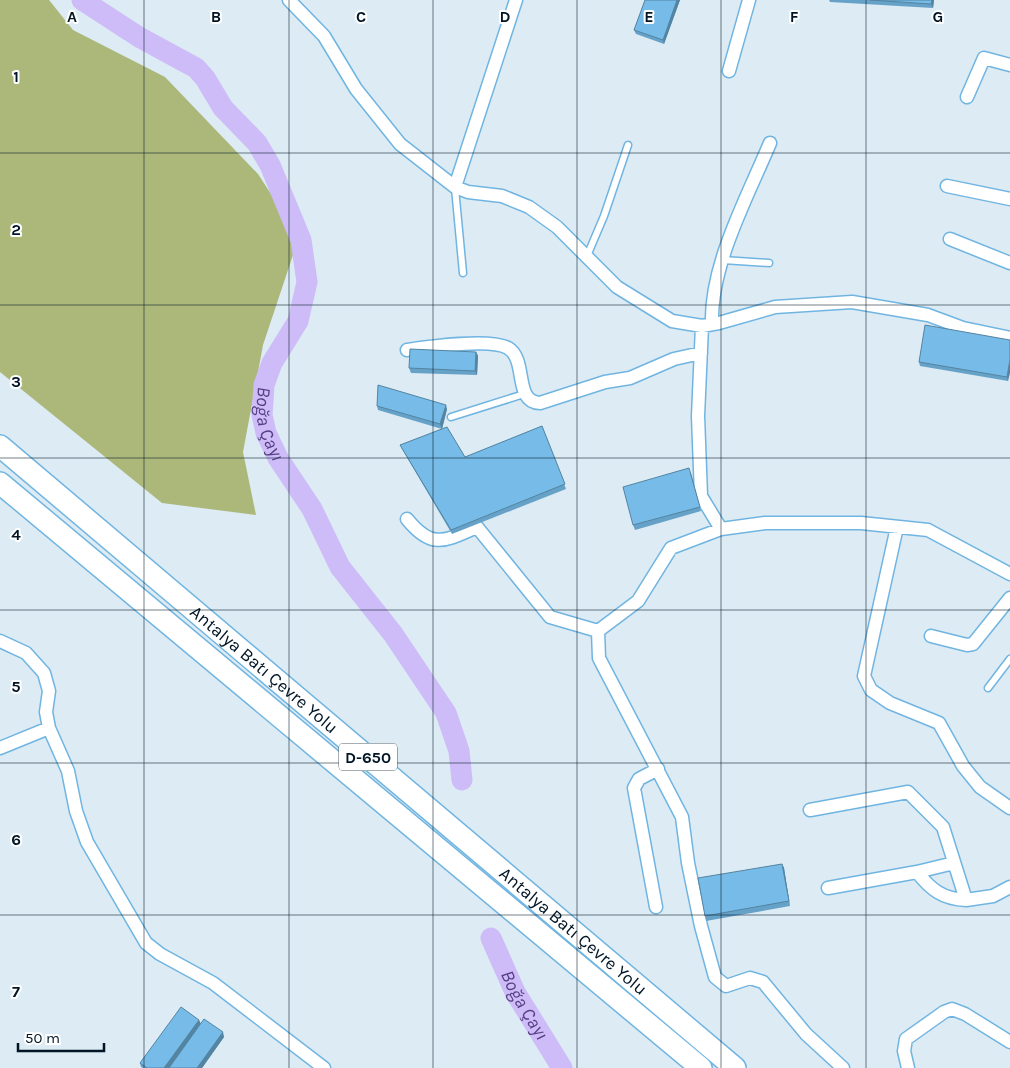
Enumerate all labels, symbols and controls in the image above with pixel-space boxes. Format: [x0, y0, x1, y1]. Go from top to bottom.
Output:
text: A [67, 7, 77, 26]
text: B [211, 7, 221, 26]
text: C [356, 7, 366, 26]
text: D [500, 7, 511, 26]
text: E [644, 7, 654, 26]
text: F [790, 7, 799, 26]
text: G [933, 7, 943, 26]
text: 1 [13, 67, 19, 86]
text: 2 [11, 220, 21, 239]
text: 3 [11, 372, 21, 391]
water label: Boğa Çayı [251, 386, 289, 465]
text: 4 [11, 525, 21, 544]
street label: Antalya Batı Çevre Yolu [186, 601, 343, 738]
text: 5 [11, 677, 21, 696]
road number: D-650 [339, 744, 397, 770]
text: 6 [11, 830, 21, 849]
street label: Antalya Batı Çevre Yolu [495, 862, 652, 1000]
water label: Boğa Çayı [496, 967, 553, 1044]
text: 7 [12, 982, 20, 1001]
scale bar [18, 1020, 104, 1052]
text: 50 m [25, 1029, 60, 1047]

